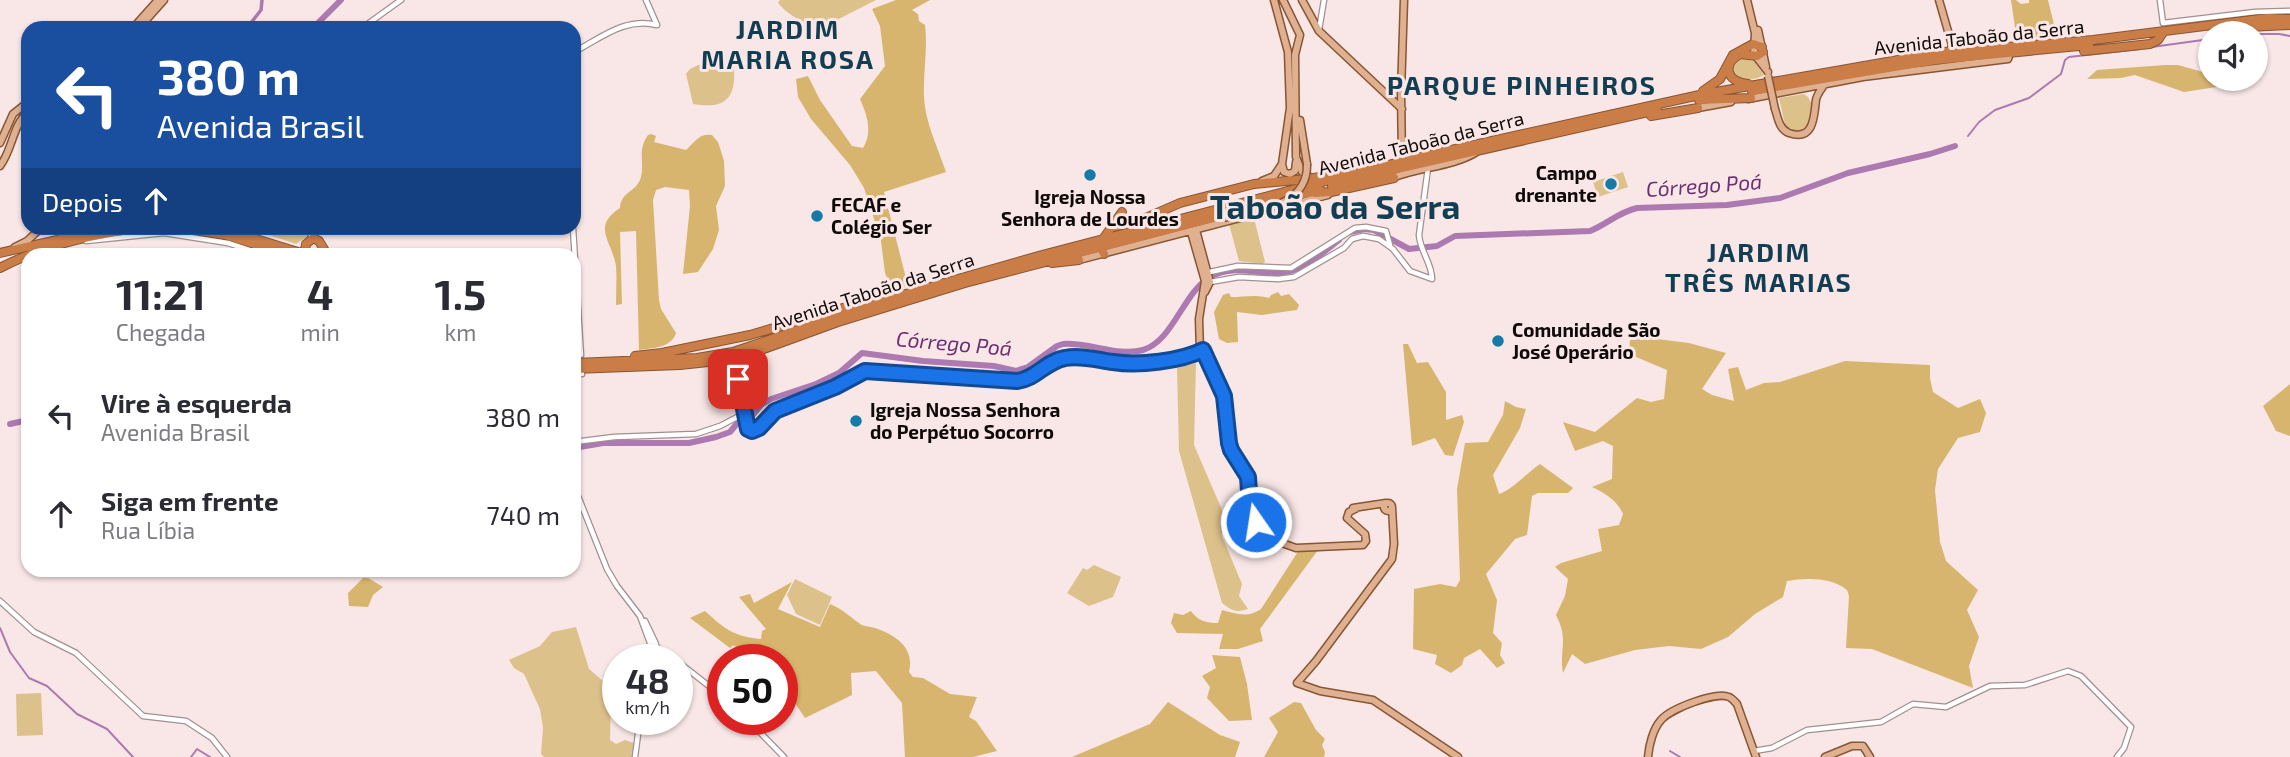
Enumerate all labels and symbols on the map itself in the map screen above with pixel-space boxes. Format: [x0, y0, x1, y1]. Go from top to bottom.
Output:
district label: JARDIM MARIA ROSA [701, 13, 875, 74]
street label: Avenida Taboão da Serra [1873, 14, 2085, 59]
district label: PARQUE PINHEIROS [1387, 69, 1657, 101]
street label: Avenida Taboão da Serra [1316, 106, 1526, 179]
place label: Campo drenante [1515, 161, 1597, 206]
marker: Igreja Nossa Senhora de Lourdes [1082, 167, 1098, 183]
water label: Córrego Poá [1645, 168, 1763, 201]
marker: Campo drenante [1603, 176, 1619, 192]
place label: Igreja Nossa Senhora de Lourdes [1001, 185, 1179, 230]
district label: Taboão da Serra [1210, 186, 1460, 226]
place label: FECAF e Colégio Ser [831, 193, 932, 238]
marker: FECAF e Colégio Ser [809, 208, 825, 224]
district label: JARDIM TRÊS MARIAS [1665, 236, 1853, 297]
street label: Avenida Taboão da Serra [769, 247, 977, 334]
place label: Comunidade São José Operário [1512, 318, 1661, 363]
water label: Córrego Poá [895, 325, 1013, 360]
marker: Comunidade São José Operário [1490, 333, 1506, 349]
pin [708, 349, 768, 409]
place label: Igreja Nossa Senhora do Perpétuo Socorro [870, 398, 1060, 443]
marker: Igreja Nossa Senhora do Perpétuo Socorro [848, 413, 864, 429]
position arrow [1219, 485, 1293, 559]
speed limit sign: 50 [707, 644, 798, 735]

